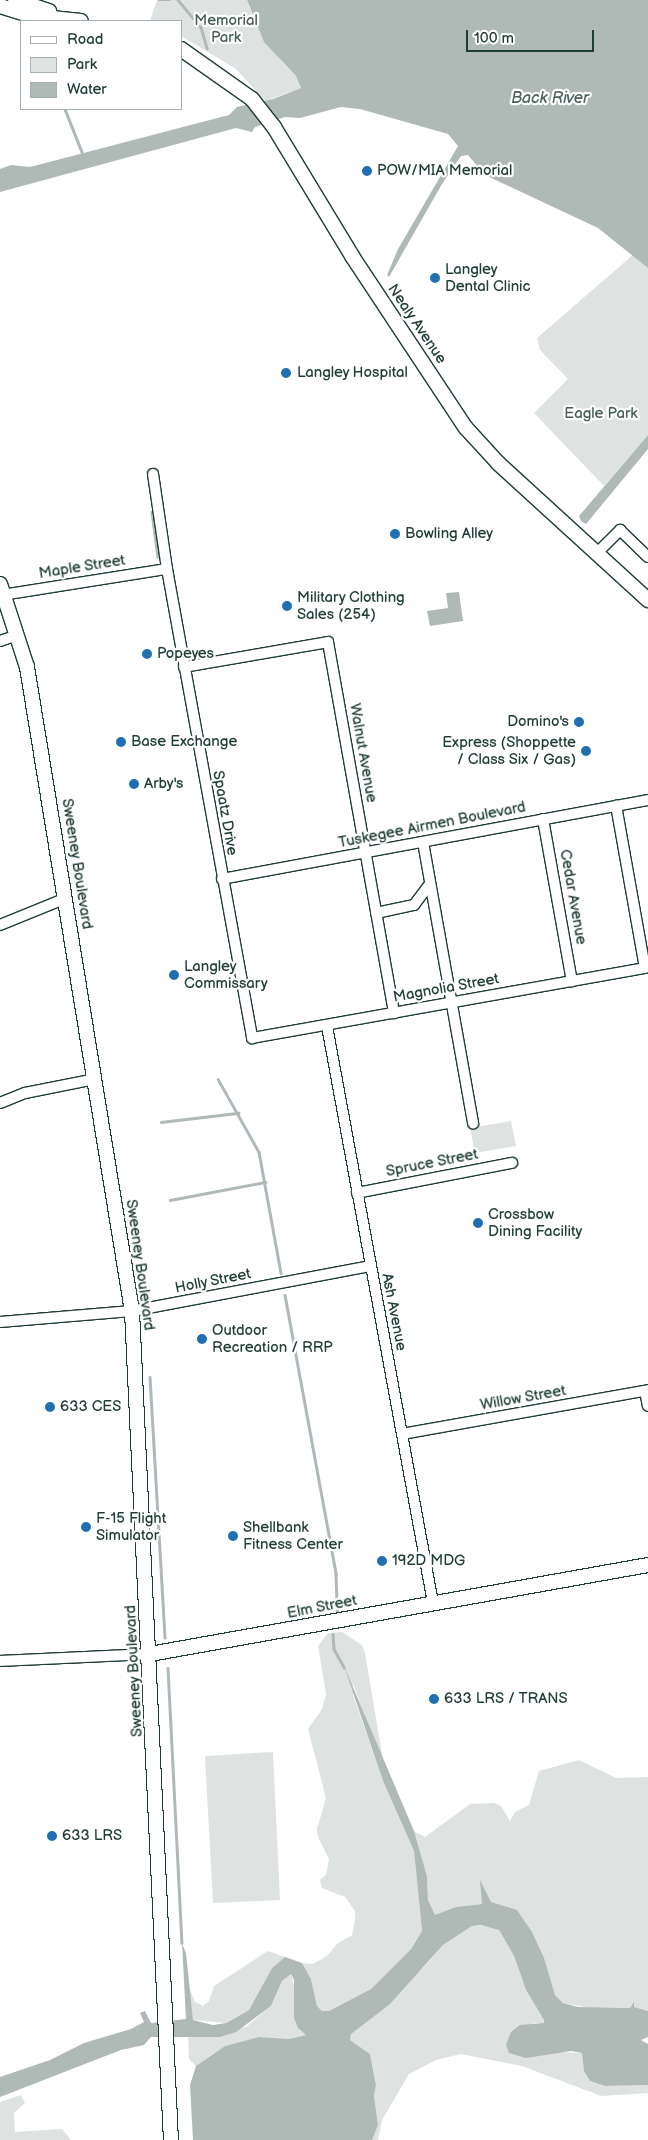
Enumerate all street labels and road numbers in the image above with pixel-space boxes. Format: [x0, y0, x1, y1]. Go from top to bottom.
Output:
street label: Nealy Avenue [383, 280, 451, 368]
street label: Maple Street [37, 551, 127, 583]
street label: Walnut Avenue [345, 702, 381, 804]
street label: Spaatz Drive [209, 769, 241, 857]
street label: Sweeney Boulevard [58, 797, 96, 931]
street label: Tuskegee Airmen Boulevard [337, 798, 527, 852]
street label: Cedar Avenue [556, 848, 590, 946]
street label: Magnolia Street [391, 970, 501, 1006]
street label: Spruce Street [384, 1145, 480, 1181]
street label: Sweeney Boulevard [122, 1198, 158, 1332]
street label: Holly Street [173, 1265, 253, 1297]
street label: Ash Avenue [378, 1272, 410, 1352]
street label: Willow Street [479, 1382, 567, 1414]
street label: Elm Street [285, 1591, 359, 1623]
street label: Sweeney Boulevard [122, 1604, 146, 1738]

